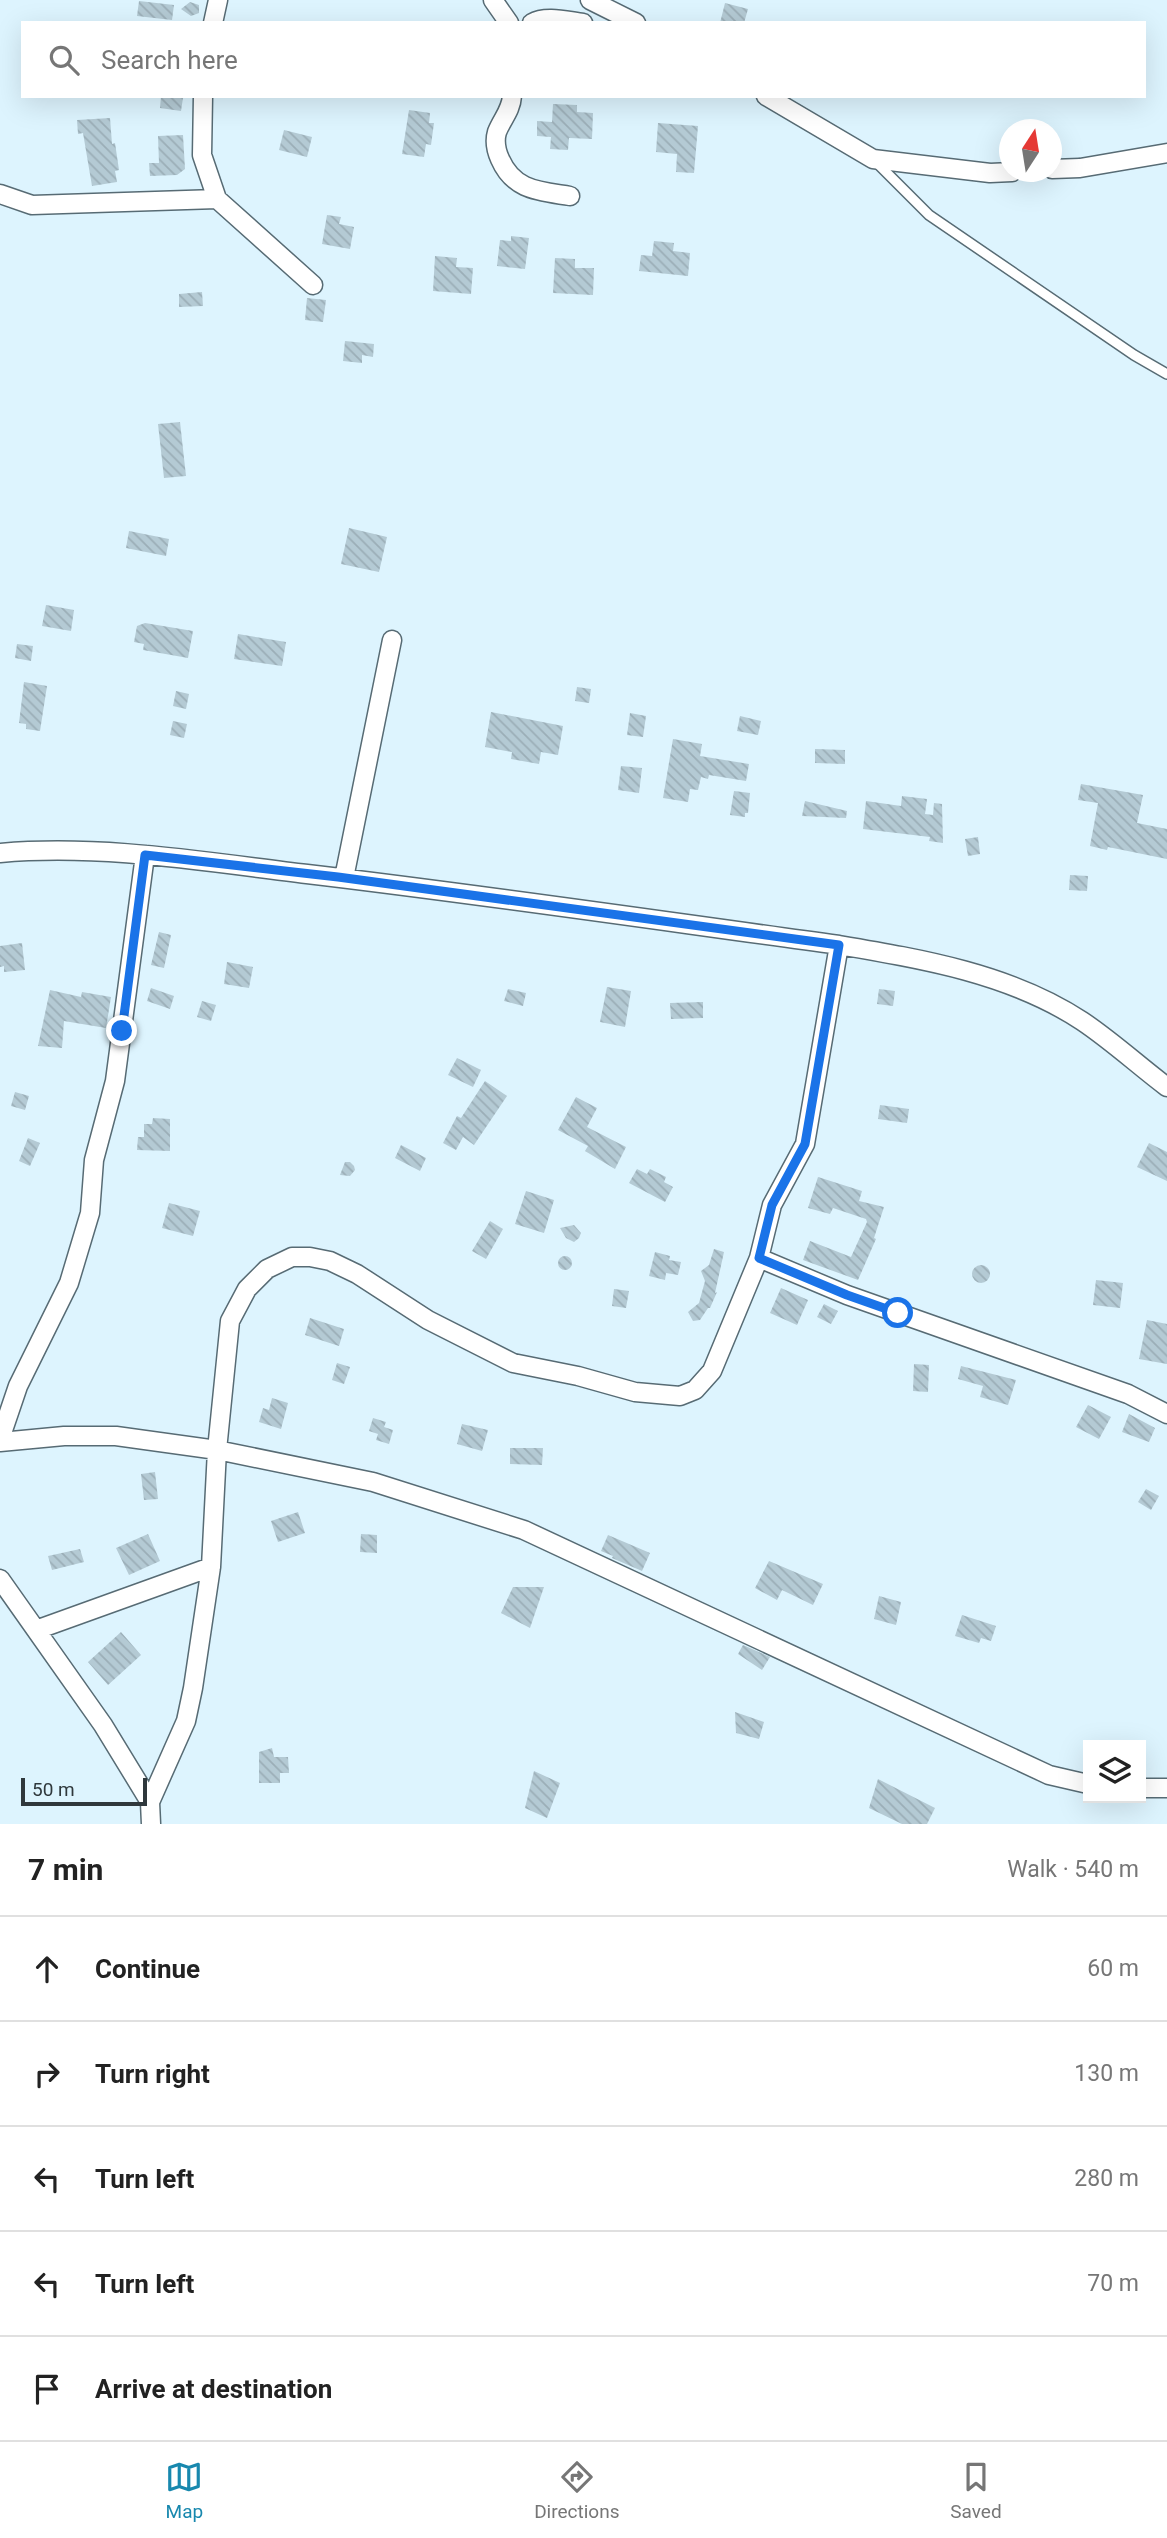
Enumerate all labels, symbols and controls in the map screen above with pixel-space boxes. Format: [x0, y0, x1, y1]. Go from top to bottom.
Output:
search box [21, 21, 1146, 98]
icon: search [45, 41, 83, 79]
text: Search here [101, 45, 238, 75]
north arrow [999, 119, 1062, 182]
route end [106, 1015, 137, 1046]
route start [882, 1297, 913, 1328]
map controls [1083, 1740, 1146, 1803]
button: layers [1083, 1740, 1146, 1803]
scale bar [21, 1775, 147, 1807]
text: 50 m [32, 1778, 75, 1801]
text: 7 min [28, 1852, 103, 1887]
text: Walk · 540 m [1007, 1856, 1139, 1883]
icon: ahead [28, 1950, 66, 1988]
text: Continue [95, 1954, 200, 1984]
text: 60 m [1087, 1955, 1139, 1982]
icon: right [28, 2055, 66, 2093]
text: Turn right [95, 2059, 210, 2089]
text: 130 m [1074, 2060, 1139, 2087]
icon: left [28, 2160, 66, 2198]
text: Turn left [95, 2164, 194, 2194]
text: 280 m [1074, 2165, 1139, 2192]
icon: left [28, 2265, 66, 2303]
text: Turn left [95, 2269, 194, 2299]
text: 70 m [1087, 2270, 1139, 2297]
icon: arrive [28, 2370, 66, 2408]
text: Arrive at destination [95, 2374, 332, 2404]
tab: Map [165, 2458, 203, 2523]
tab: Directions [534, 2458, 619, 2523]
tab: Saved [950, 2458, 1002, 2523]

